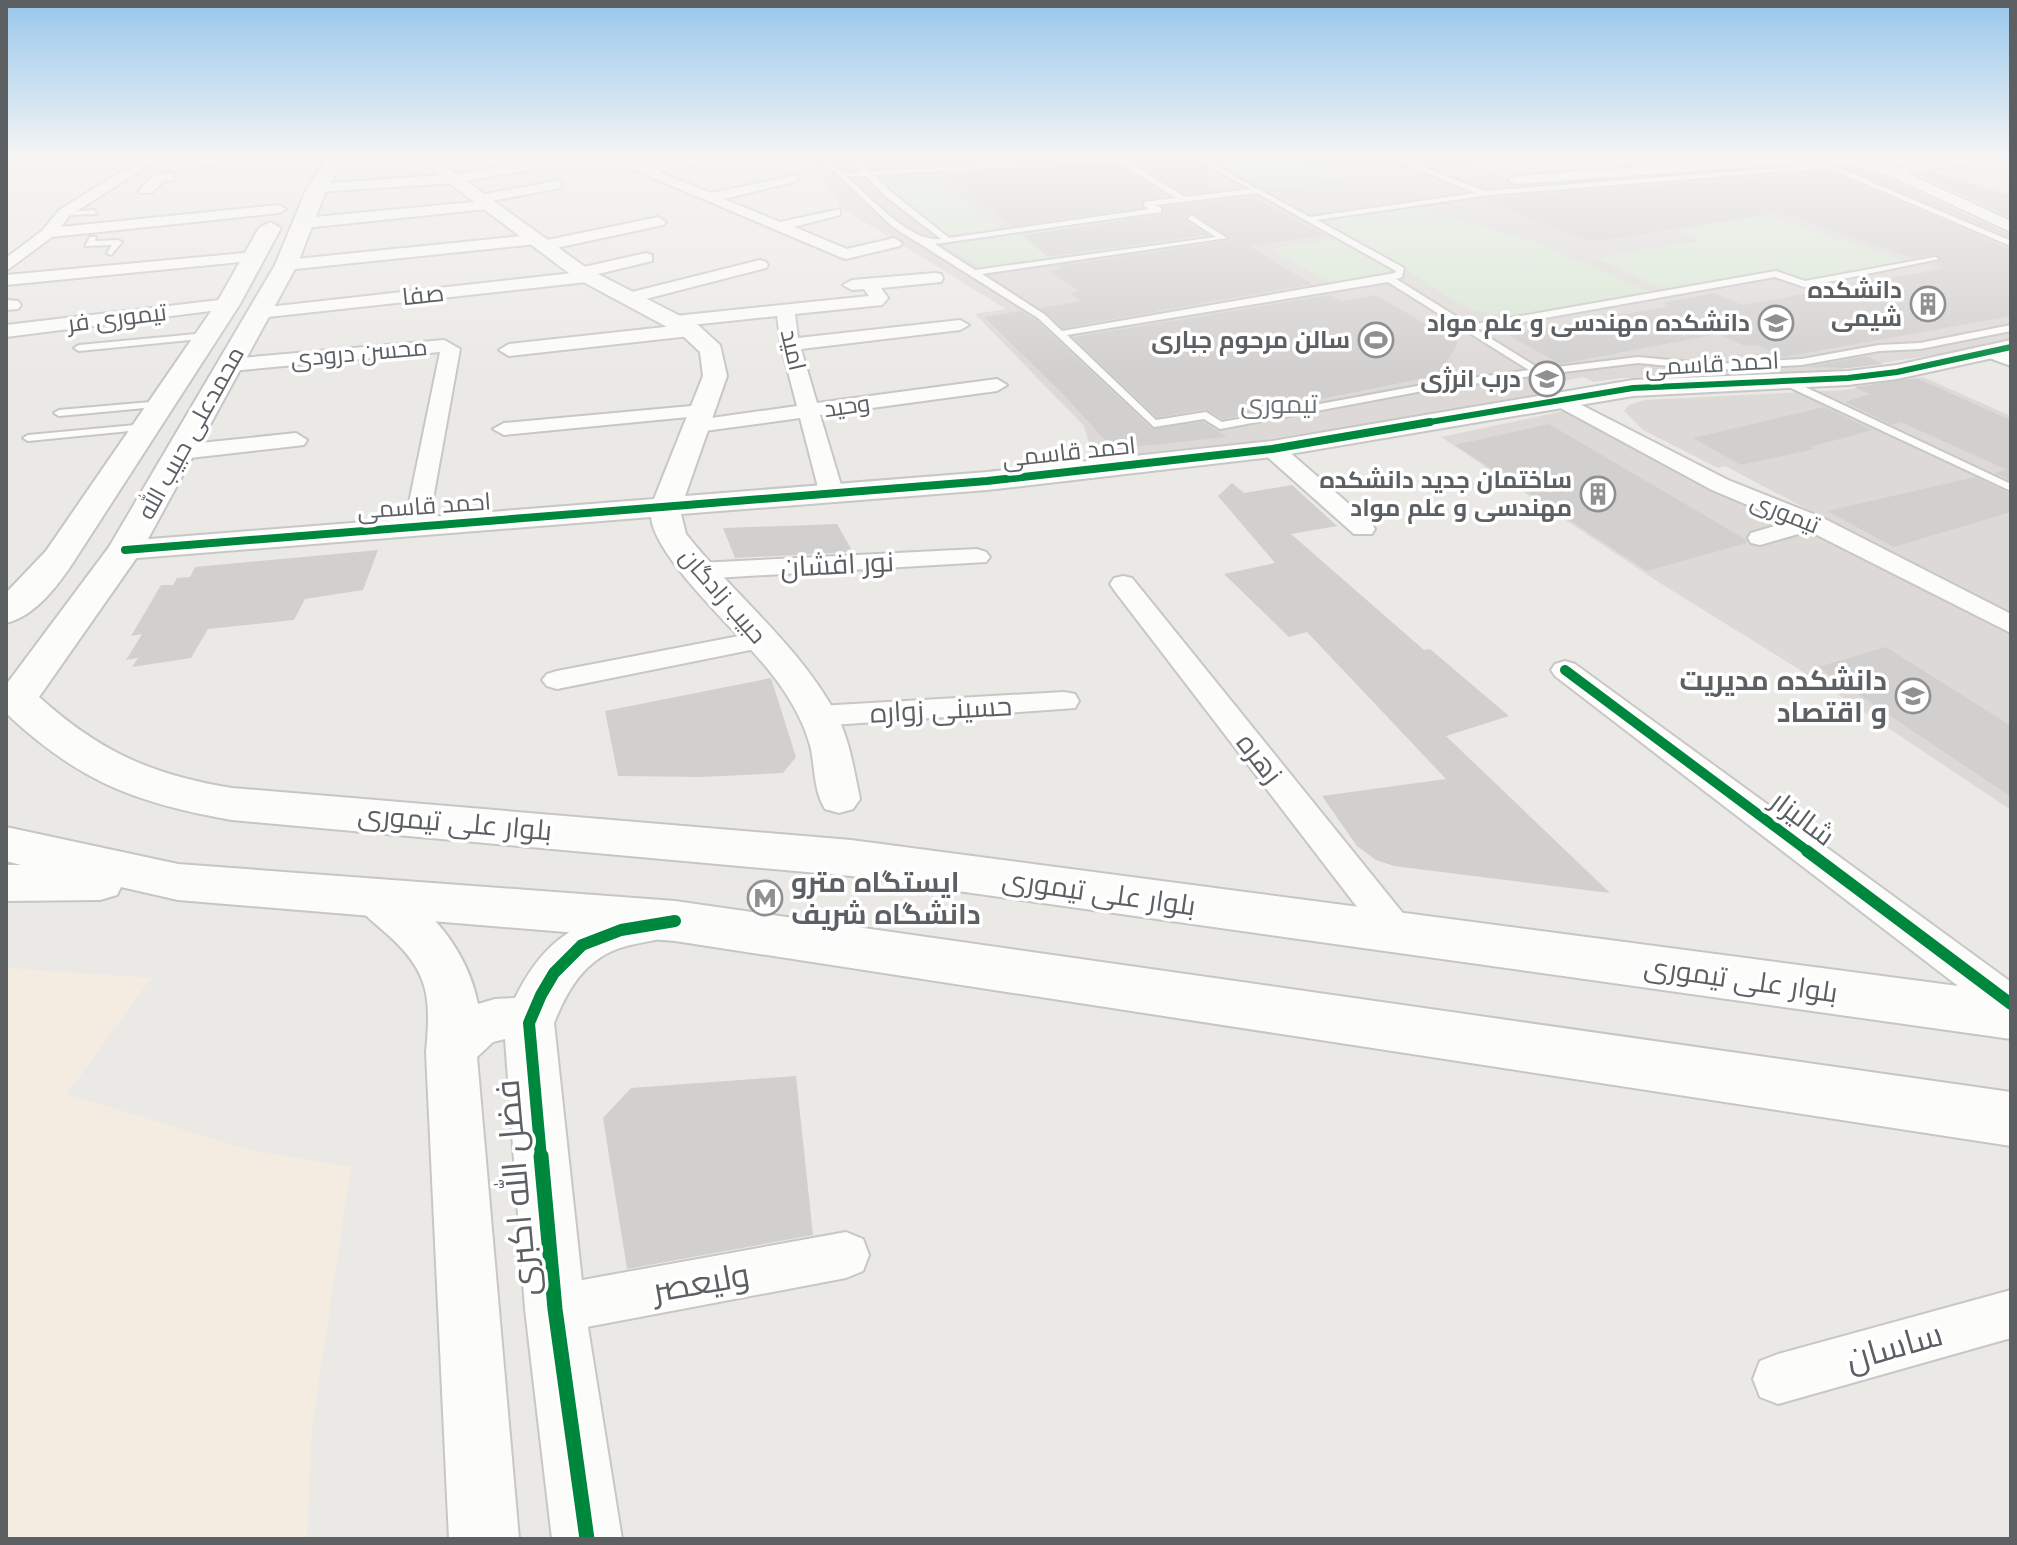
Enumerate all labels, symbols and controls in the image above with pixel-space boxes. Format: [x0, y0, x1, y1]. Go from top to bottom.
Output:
place label: دانشکده شیمی [1807, 275, 1902, 332]
street label: صفا [400, 278, 445, 311]
building icon: دانشکده شیمی [1909, 285, 1947, 323]
street label: تیموری فر [64, 297, 169, 338]
school or university icon: دانشکده مهندسی و علم مواد [1757, 304, 1795, 342]
place label: دانشکده مهندسی و علم مواد [1427, 308, 1750, 339]
sports icon: سالن مرحوم جباری [1357, 321, 1395, 359]
place label: سالن مرحوم جباری [1151, 325, 1350, 356]
street label: امید [775, 326, 812, 373]
street label: محسن درودی [289, 332, 429, 373]
street label: محمدعلی حبیب الله [130, 341, 250, 524]
street label: احمد قاسمی [1644, 346, 1780, 381]
school or university icon: درب انرژی [1528, 360, 1566, 398]
place label: درب انرژی [1420, 364, 1521, 393]
street label: وحید [822, 388, 872, 423]
district label: تیموری [1240, 388, 1318, 420]
street label: احمد قاسمی [1001, 430, 1137, 473]
place label: ساختمان جدید دانشکده مهندسی و علم مواد [1319, 465, 1572, 524]
building icon: ساختمان جدید دانشکده مهندسی و علم مواد [1579, 475, 1617, 513]
street label: احمد قاسمی [356, 486, 492, 525]
street label: تیموری [1747, 486, 1824, 540]
street label: حبیب زادگان [674, 542, 773, 649]
street label: نور افشان [779, 544, 895, 584]
place label: دانشکده مدیریت و اقتصاد [1680, 663, 1887, 729]
school or university icon: دانشکده مدیریت و اقتصاد [1894, 677, 1932, 715]
street label: حسینی زواره [869, 688, 1013, 730]
street label: زهره [1230, 726, 1290, 790]
street label: شالیزار [1763, 782, 1841, 853]
street label: بلوار علی تیموری [356, 797, 554, 847]
street label: بلوار علی تیموری [1000, 862, 1198, 922]
place label: ایستگاه مترو دانشگاه شریف [791, 865, 981, 931]
metro station icon: ایستگاه مترو دانشگاه شریف [746, 879, 784, 917]
street label: بلوار علی تیموری [1642, 949, 1840, 1009]
street label: فضل الله اکبری [485, 1078, 546, 1298]
street label: ولیعصر [647, 1253, 753, 1311]
street label: ساسان [1841, 1312, 1947, 1380]

